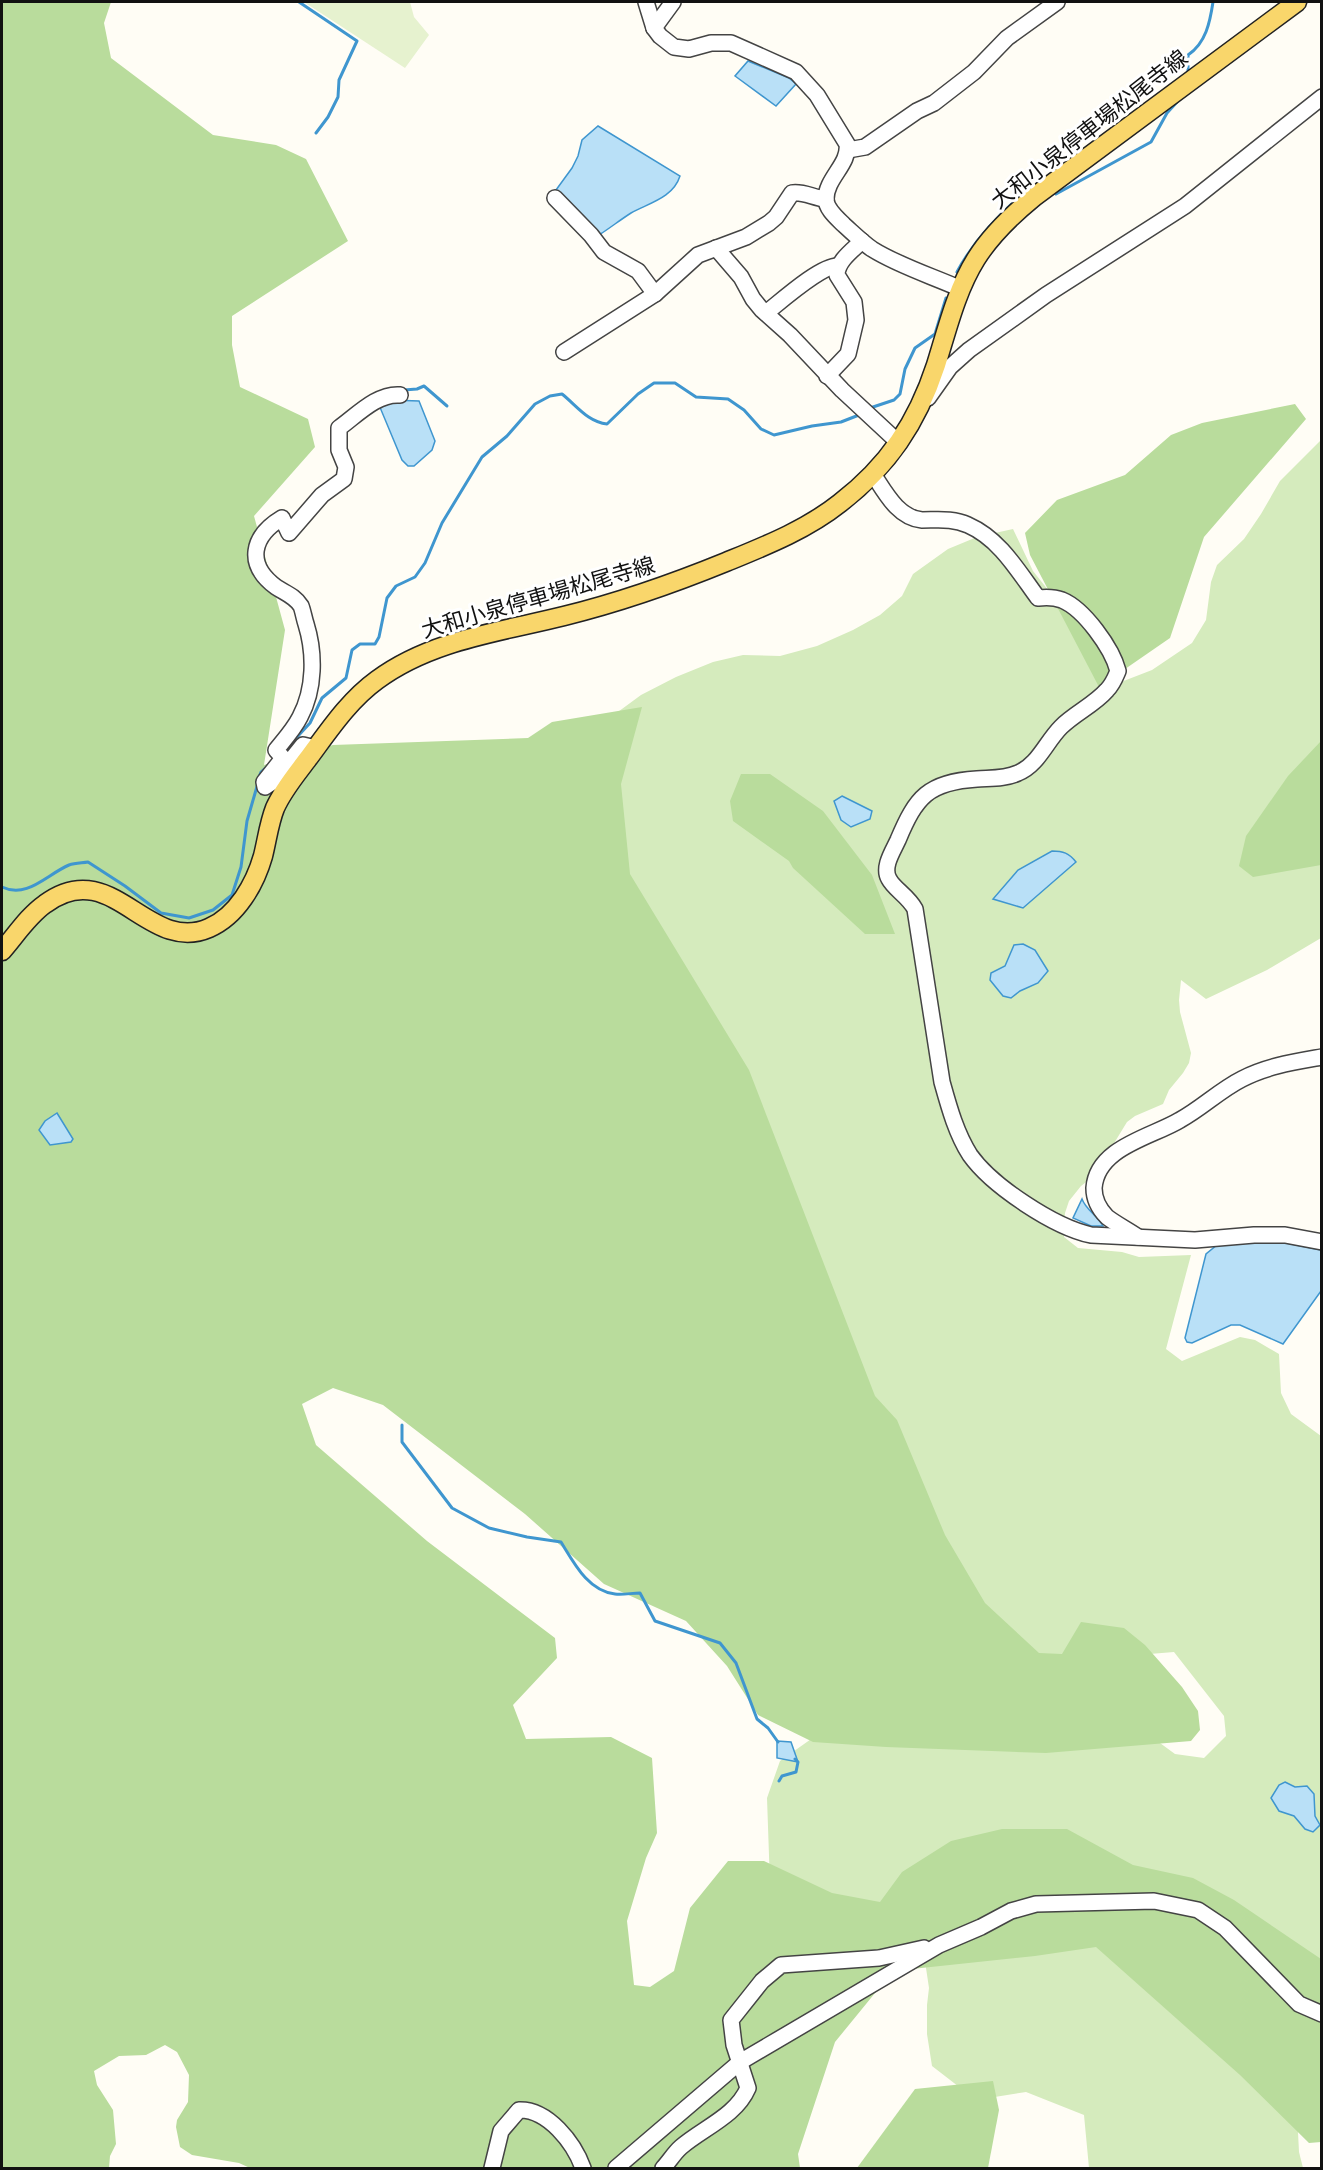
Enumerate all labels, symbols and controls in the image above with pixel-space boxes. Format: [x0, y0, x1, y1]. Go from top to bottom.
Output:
street label: 大和小泉停車場松尾寺線 [984, 43, 1195, 218]
street label: 大和小泉停車場松尾寺線 [418, 549, 659, 648]

